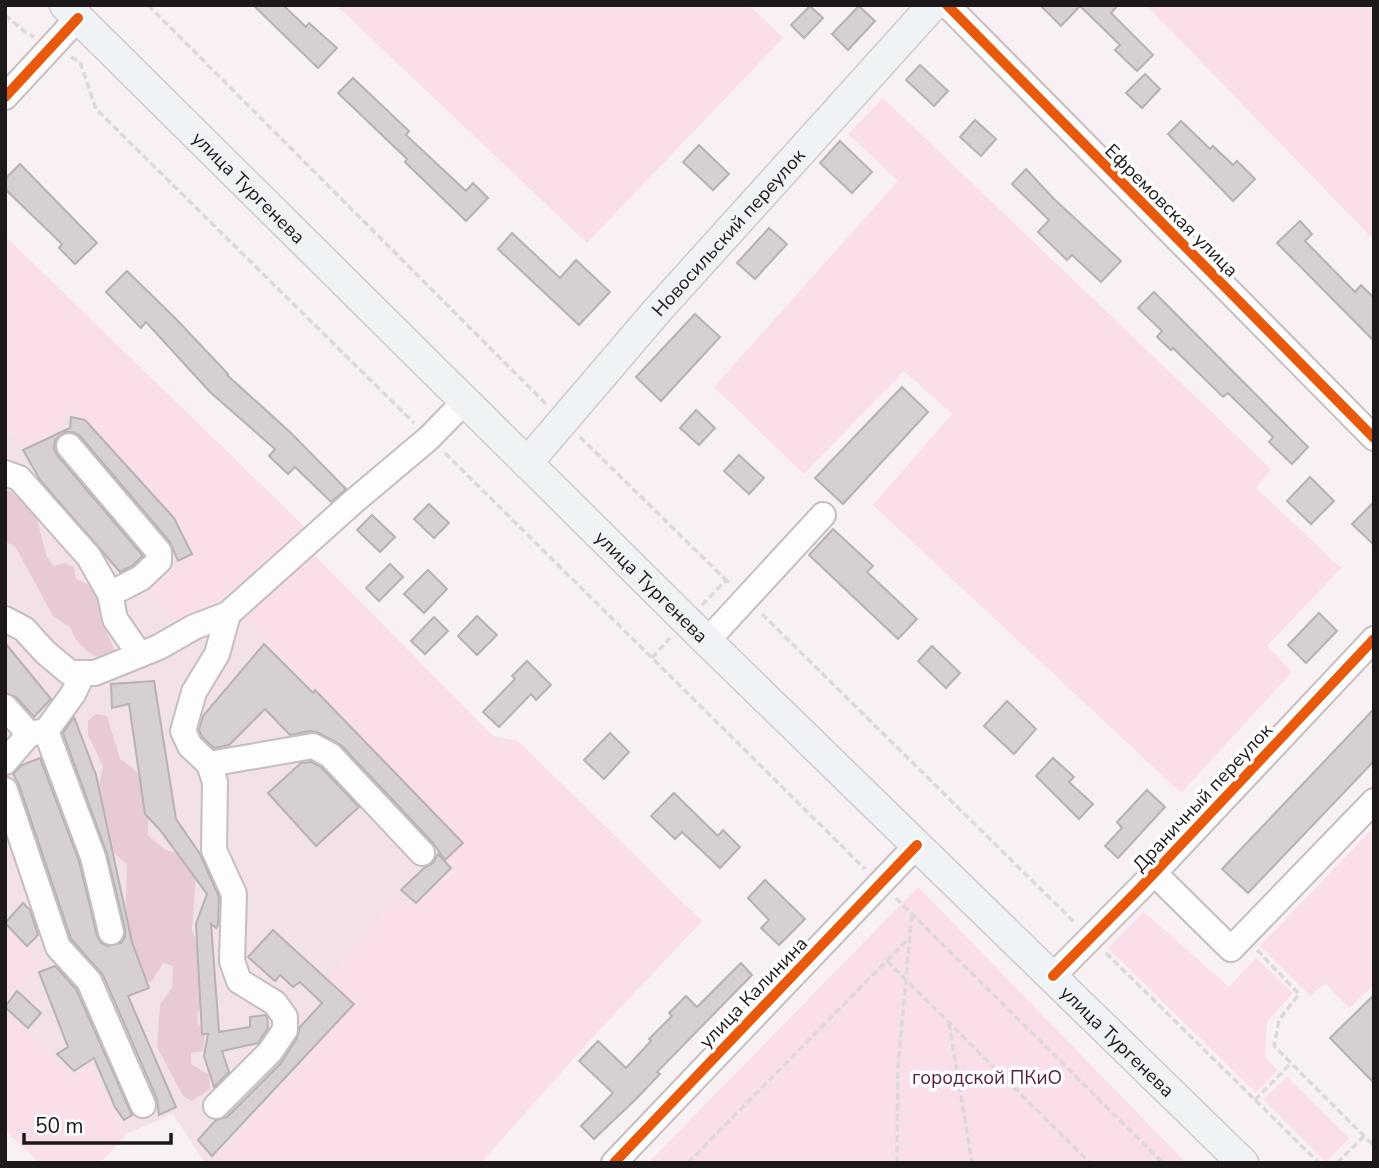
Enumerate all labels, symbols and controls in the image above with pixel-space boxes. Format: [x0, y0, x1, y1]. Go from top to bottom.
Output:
street label: улица Тургенева [186, 126, 311, 250]
street label: Ефремовская улица [1099, 138, 1244, 283]
street label: Новосильский переулок [646, 143, 811, 322]
street label: улица Тургенева [589, 525, 714, 649]
street label: Драничный переулок [1127, 718, 1278, 877]
street label: улица Калинина [694, 931, 814, 1054]
street label: улица Тургенева [1054, 980, 1180, 1103]
park label: городской ПКиО [912, 1065, 1062, 1091]
scale bar [24, 1102, 172, 1146]
text: 50 m [35, 1112, 84, 1140]

